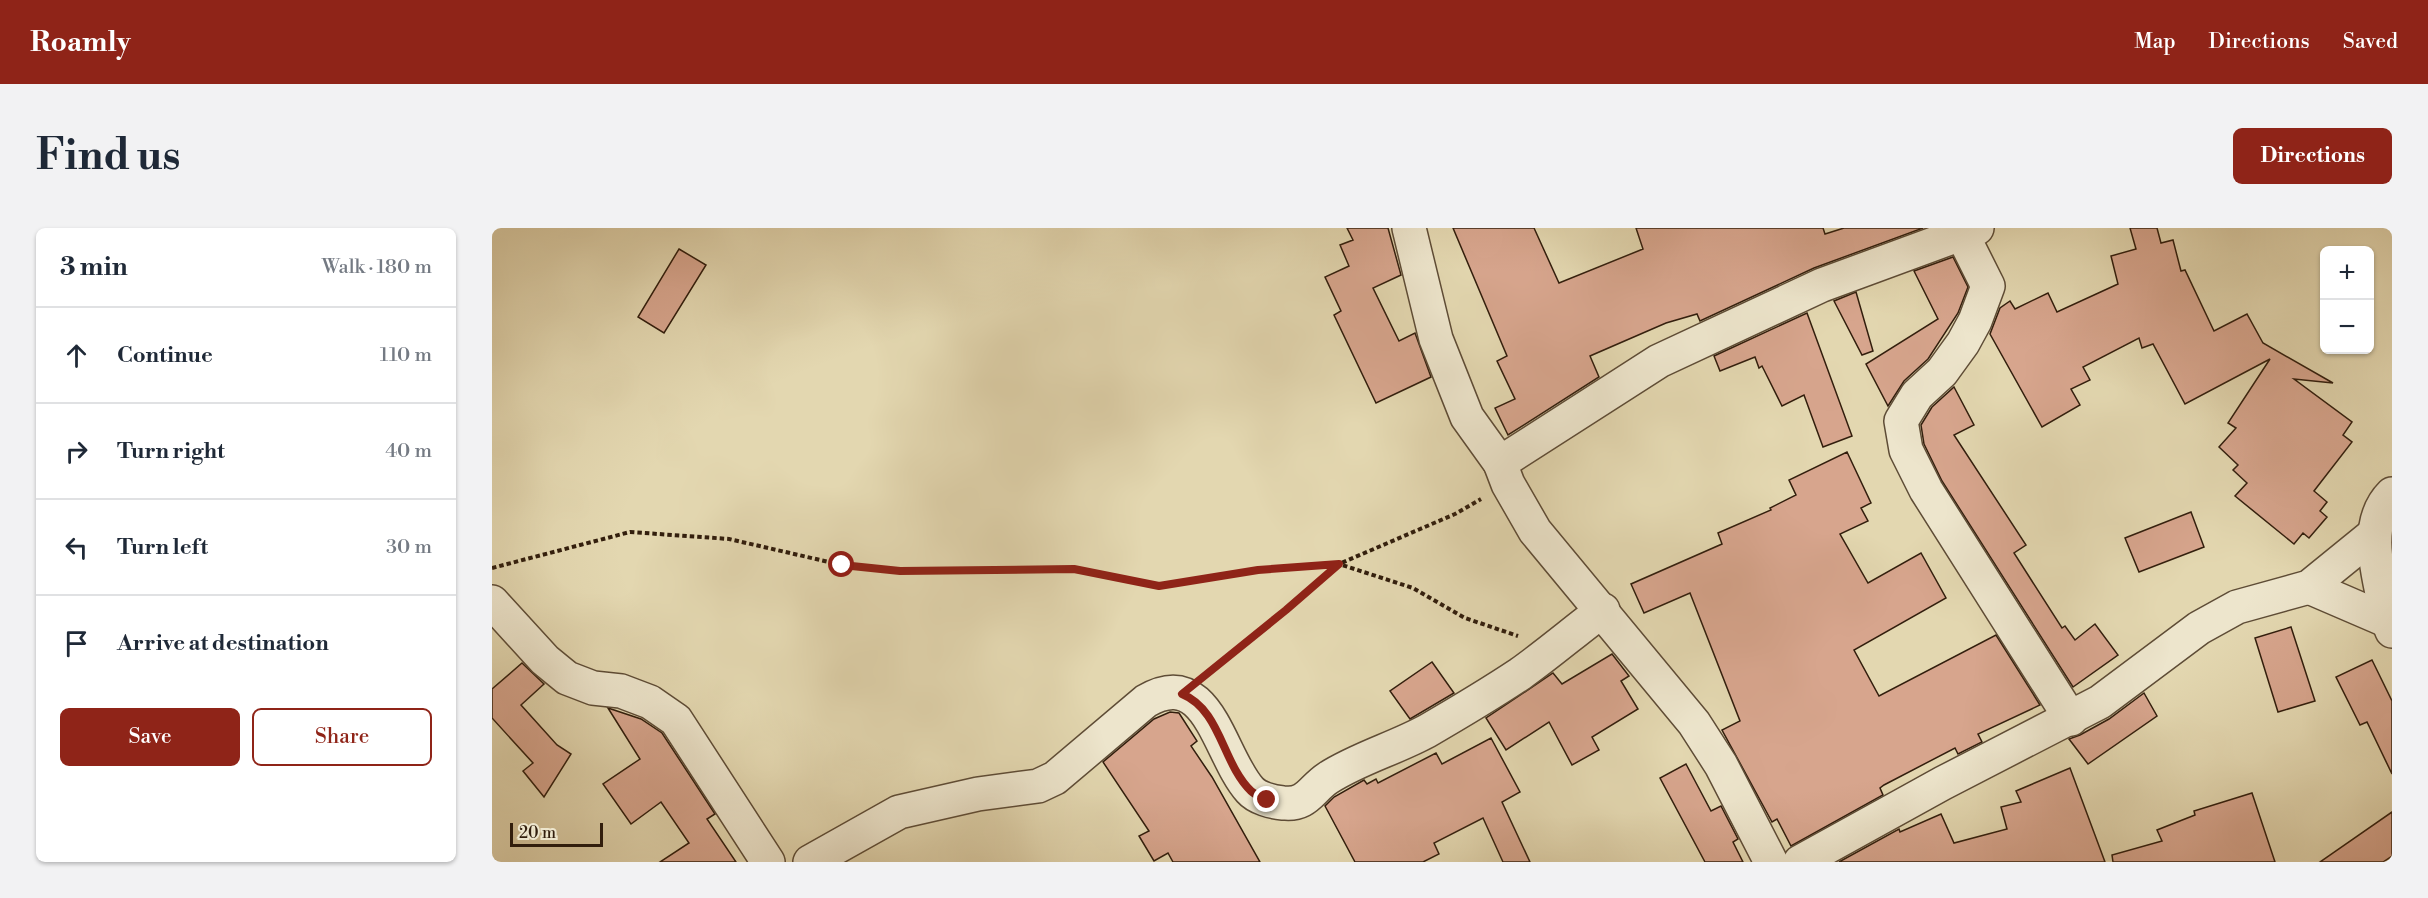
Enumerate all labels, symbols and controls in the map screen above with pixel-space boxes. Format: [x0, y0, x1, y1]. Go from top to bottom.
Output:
text: Roamly [30, 25, 131, 60]
text: Map [2134, 29, 2176, 55]
text: Directions [2209, 29, 2310, 55]
text: Saved [2343, 29, 2398, 55]
button: Directions [2233, 128, 2392, 184]
text: Find us [36, 130, 180, 183]
map controls [2320, 246, 2374, 354]
button: + [2320, 246, 2374, 300]
text: 3 min [60, 251, 128, 283]
text: Walk · 180 m [322, 255, 432, 280]
button: − [2320, 300, 2374, 354]
icon: ahead [60, 339, 93, 372]
text: Continue [117, 342, 213, 369]
text: 110 m [380, 343, 432, 368]
icon: right [60, 435, 93, 468]
text: Turn right [117, 438, 225, 465]
text: 40 m [385, 439, 432, 464]
icon: left [60, 531, 93, 564]
text: Turn left [117, 534, 208, 561]
text: 30 m [386, 535, 432, 560]
route start [828, 551, 854, 577]
icon: arrive [60, 627, 93, 660]
text: Arrive at destination [117, 630, 329, 657]
button: Save [60, 708, 240, 766]
button: Share [252, 708, 432, 766]
route end [1253, 786, 1279, 812]
scale bar [510, 820, 603, 848]
text: 20 m [519, 823, 556, 843]

